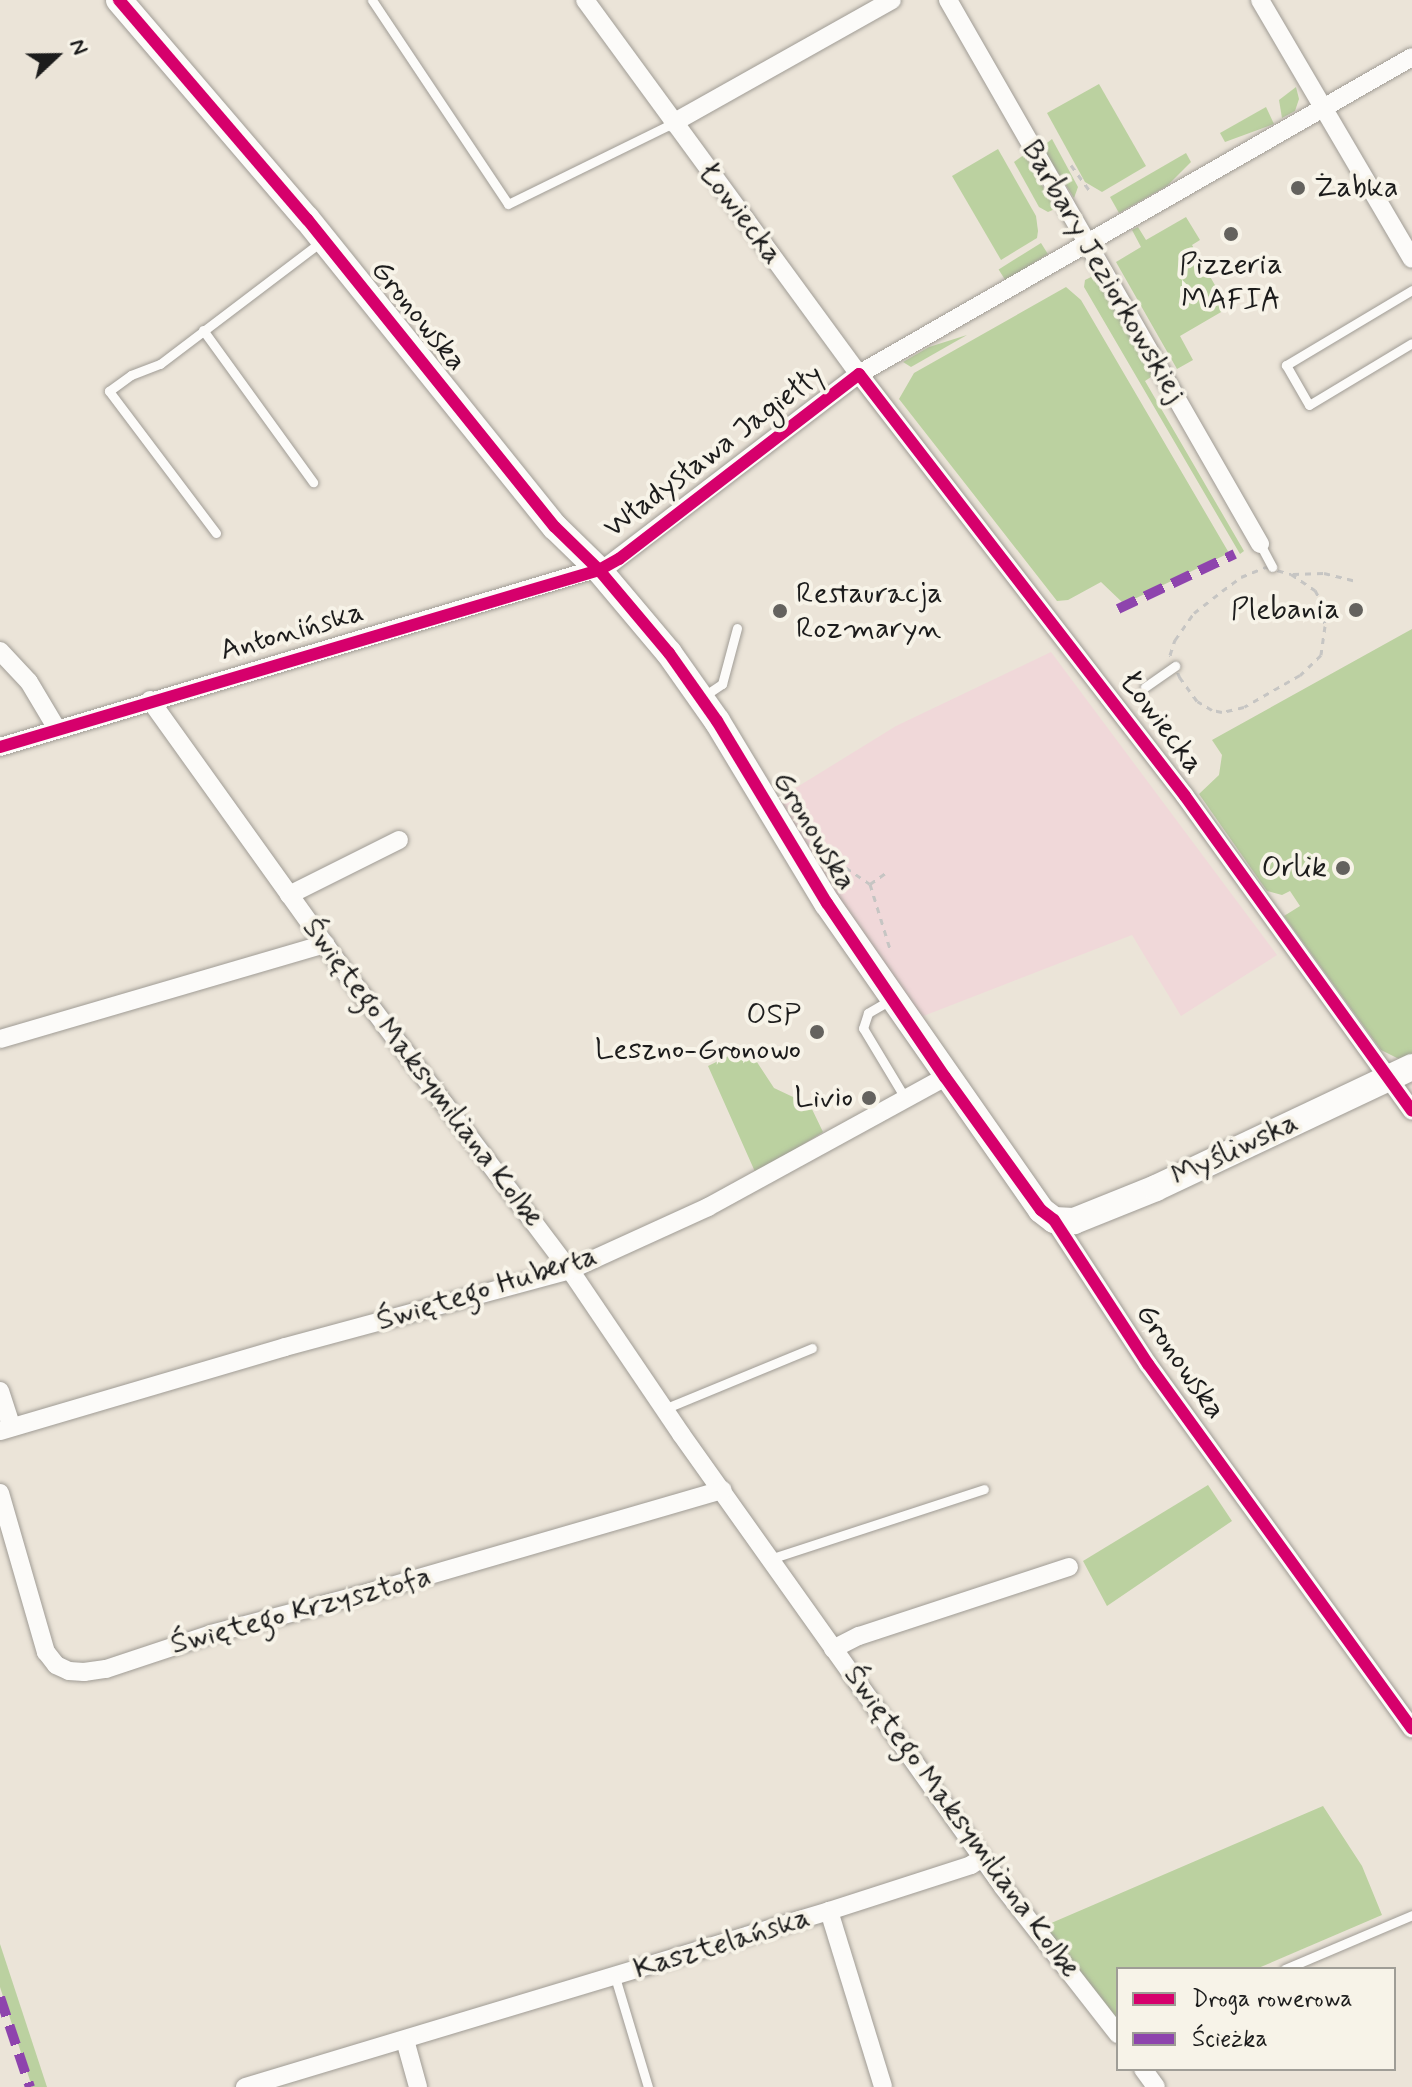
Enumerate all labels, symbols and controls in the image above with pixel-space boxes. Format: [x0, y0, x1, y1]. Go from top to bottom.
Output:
north arrow [16, 16, 96, 96]
text: N [63, 35, 94, 59]
street label: Barbary Jeziorkowskiej [1012, 133, 1194, 411]
street label: Łowiecka [690, 156, 790, 272]
place label: Żabka [1314, 170, 1398, 206]
marker: Żabka [1289, 179, 1307, 197]
marker: Pizzeria MAFIA [1222, 225, 1240, 243]
place label: Pizzeria MAFIA [1179, 247, 1283, 318]
street label: Gronowska [362, 253, 474, 379]
street label: Władysława Jagiełły [597, 358, 831, 546]
place label: Restauracja Rozmaryn [796, 576, 943, 646]
place label: Plebania [1231, 592, 1340, 628]
street label: Antonińska [216, 594, 368, 670]
marker: Plebania [1347, 601, 1365, 619]
marker: Restauracja Rozmaryn [771, 602, 789, 620]
street label: Łowiecka [1111, 665, 1211, 781]
street label: Gronowska [764, 765, 864, 897]
place label: Orlik [1261, 850, 1327, 886]
marker: Orlik [1334, 859, 1352, 877]
street label: Świętego Maksymiliana Kolbe [291, 908, 553, 1238]
place label: OSP Leszno-Gronowo [595, 997, 801, 1068]
marker: OSP Leszno-Gronowo [808, 1023, 826, 1041]
place label: Livio [795, 1080, 853, 1116]
marker: Livio [860, 1089, 878, 1107]
street label: Myśliwska [1166, 1105, 1304, 1195]
street label: Świętego Huberta [374, 1239, 600, 1339]
street label: Gronowska [1127, 1297, 1233, 1427]
street label: Świętego Krzysztofa [164, 1558, 438, 1664]
street label: Świętego Maksymiliana Kolbe [833, 1655, 1089, 1989]
street label: Kasztelańska [630, 1900, 814, 1988]
legend [1116, 1967, 1396, 2071]
text: Droga rowerowa [1192, 1984, 1353, 2015]
text: Ścieżka [1192, 2024, 1268, 2055]

